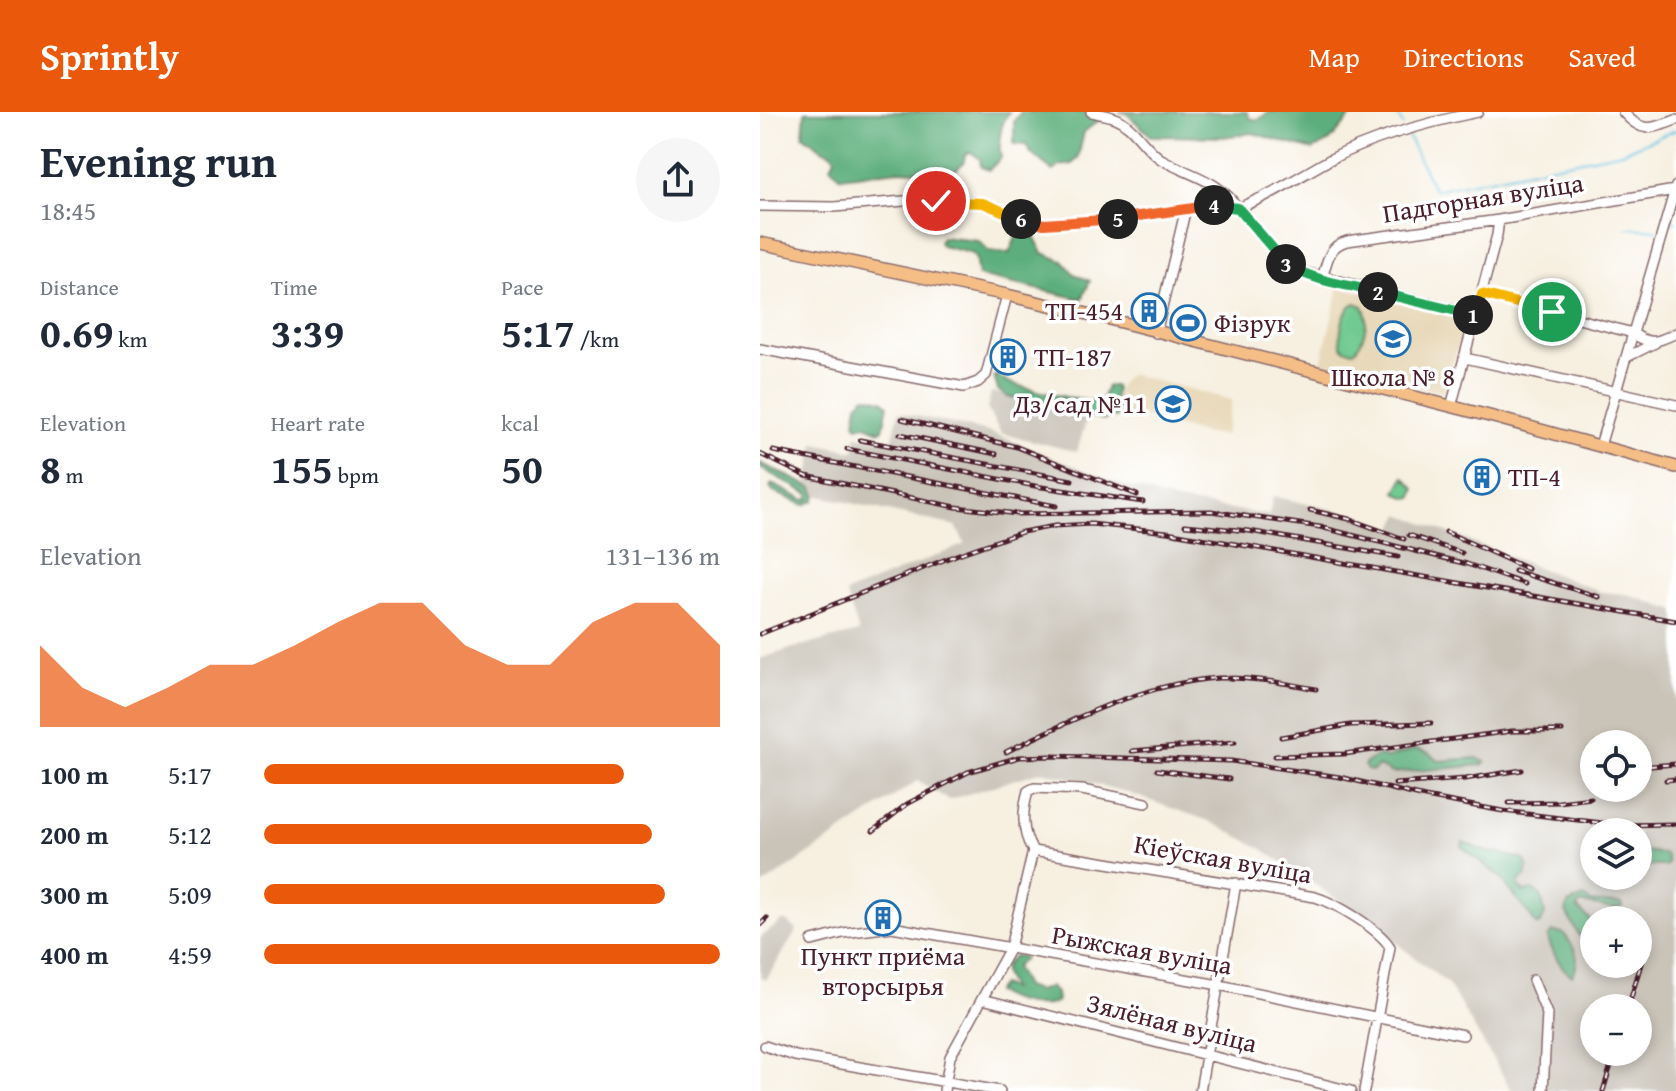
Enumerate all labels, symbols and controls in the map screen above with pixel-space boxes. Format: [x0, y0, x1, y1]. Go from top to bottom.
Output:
text: Sprintly [40, 28, 179, 84]
text: Map [1308, 36, 1360, 77]
text: Directions [1404, 36, 1524, 77]
text: Saved [1568, 36, 1636, 77]
text: Evening run [40, 129, 277, 193]
button: share [636, 138, 720, 222]
street label: Падгорная вуліца [1380, 162, 1587, 233]
pin [902, 167, 970, 235]
icon: check [914, 179, 958, 223]
pin: 4 [1194, 185, 1234, 225]
text: 4 [1208, 189, 1220, 221]
text: 18:45 [40, 191, 96, 230]
pin: 6 [1001, 199, 1041, 239]
pin: 5 [1098, 199, 1138, 239]
text: 6 [1015, 203, 1027, 235]
text: 5 [1112, 203, 1124, 235]
pin: 3 [1266, 244, 1306, 284]
text: 3 [1280, 248, 1292, 280]
text: Distance [40, 271, 119, 303]
text: Time [271, 271, 317, 303]
text: Pace [501, 271, 544, 303]
pin: 2 [1358, 272, 1398, 312]
text: 2 [1372, 276, 1384, 308]
pin [1518, 278, 1586, 346]
icon: arrive [1530, 290, 1574, 334]
place label: ТП-454 [1045, 291, 1123, 330]
building icon: ТП-454 [1130, 292, 1168, 330]
pin: 1 [1453, 295, 1493, 335]
text: 1 [1467, 299, 1479, 331]
text: 0.69 [40, 303, 113, 362]
text: 3:39 [271, 303, 344, 362]
text: 5:17 [501, 303, 575, 362]
place label: Фізрук [1214, 303, 1291, 342]
sports icon: Фізрук [1169, 304, 1207, 342]
school or university icon: Школа № 8 [1374, 320, 1412, 358]
text: km [113, 323, 147, 355]
text: /km [575, 323, 619, 355]
place label: ТП-187 [1034, 337, 1112, 376]
building icon: ТП-187 [989, 338, 1027, 376]
place label: Школа № 8 [1331, 357, 1455, 396]
place label: Дз/сад №11 [1012, 384, 1147, 423]
school or university icon: Дз/сад №11 [1154, 385, 1192, 423]
text: Elevation [40, 407, 126, 439]
text: Heart rate [271, 407, 365, 439]
text: kcal [501, 407, 539, 439]
text: 8 [40, 439, 61, 498]
text: 155 [271, 439, 333, 498]
text: 50 [501, 439, 543, 498]
place label: ТП-4 [1508, 457, 1561, 496]
building icon: ТП-4 [1463, 458, 1501, 496]
text: m [61, 459, 84, 491]
text: bpm [333, 459, 379, 491]
text: Elevation [40, 536, 142, 575]
text: 131–136 m [606, 536, 720, 575]
map controls [1580, 730, 1652, 1066]
button: locate [1580, 730, 1652, 802]
text: 100 m [40, 755, 108, 794]
text: 5:17 [168, 755, 212, 794]
text: 200 m [40, 815, 108, 854]
text: 5:12 [168, 815, 212, 854]
button: layers [1580, 818, 1652, 890]
street label: Кіеўская вуліца [1131, 824, 1316, 893]
text: 300 m [40, 875, 108, 914]
text: 5:09 [168, 875, 212, 914]
building icon: Пункт приёма вторсырья [864, 899, 902, 937]
button: + [1580, 906, 1652, 978]
street label: Рыжская вуліца [1049, 914, 1236, 985]
text: 400 m [40, 935, 108, 974]
text: 4:59 [168, 935, 212, 974]
place label: Пункт приёма вторсырья [801, 936, 966, 1005]
street label: Зялёная вуліца [1083, 983, 1262, 1063]
button: − [1580, 994, 1652, 1066]

